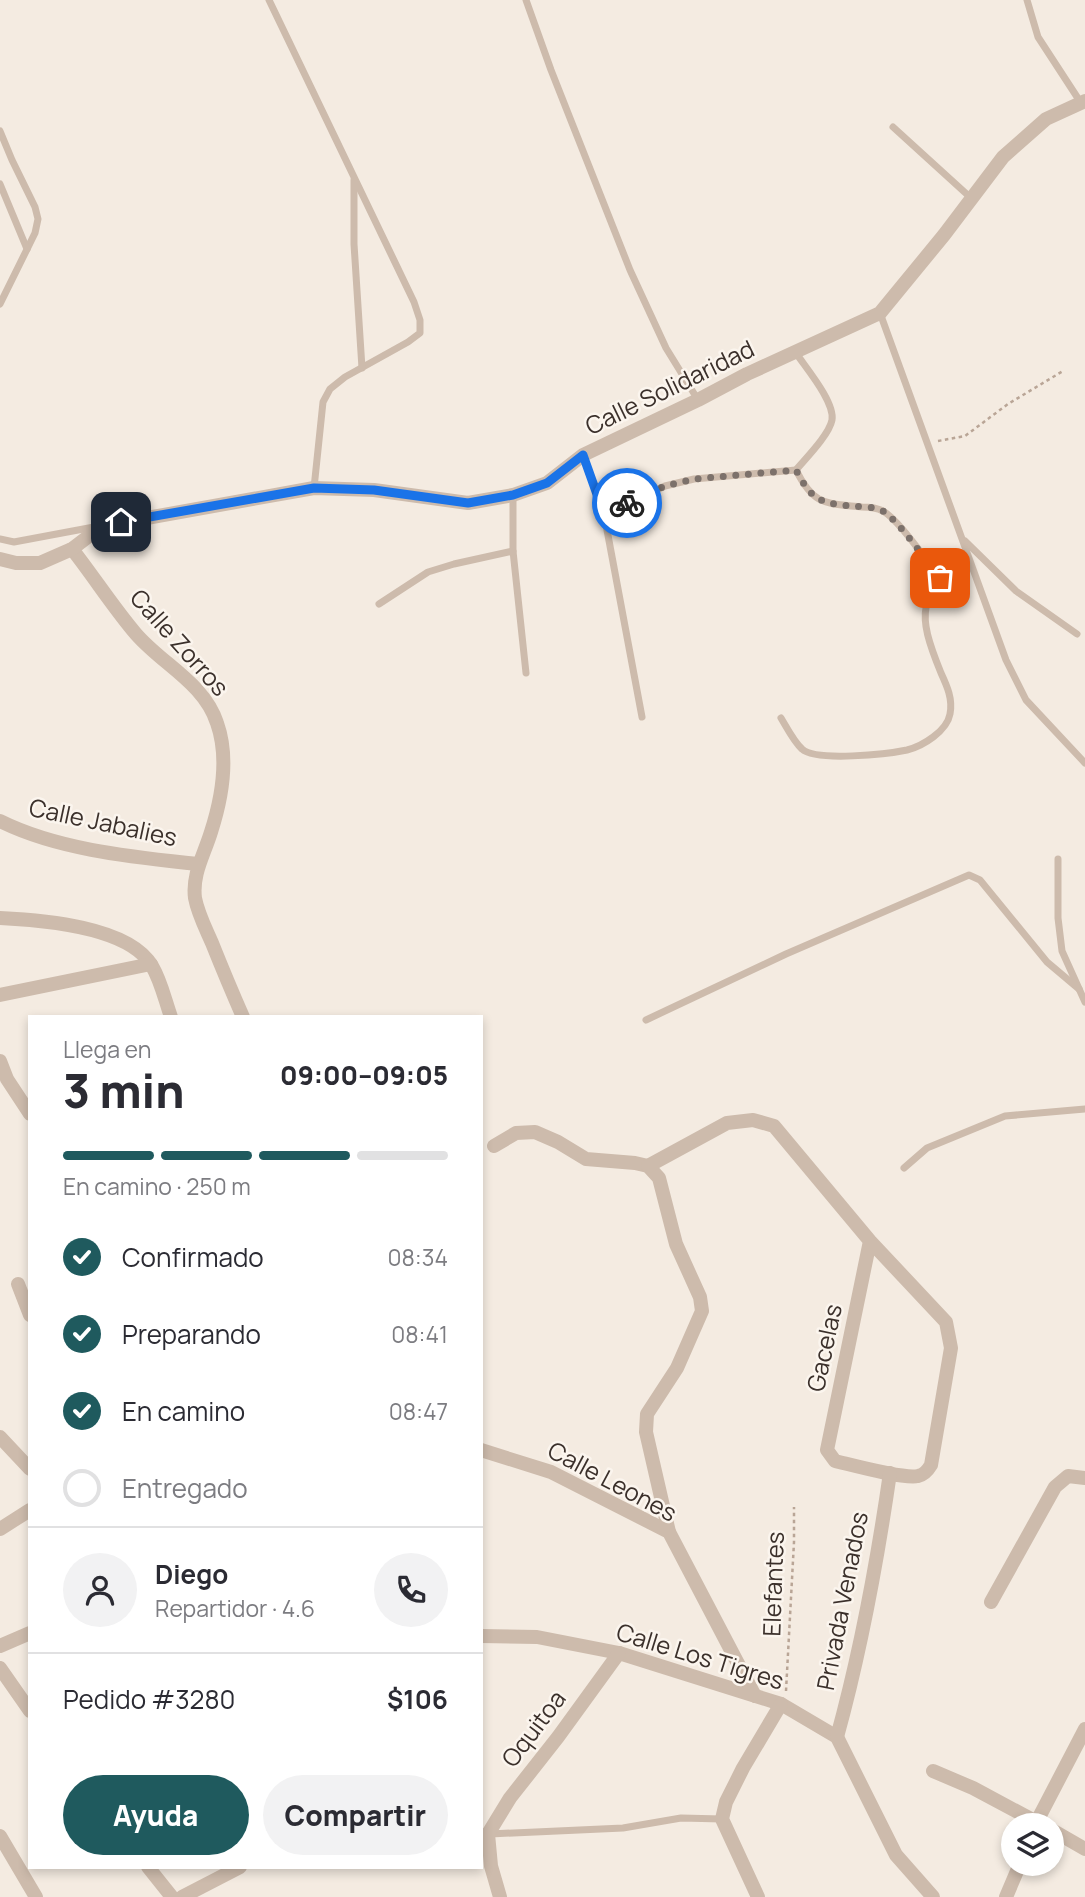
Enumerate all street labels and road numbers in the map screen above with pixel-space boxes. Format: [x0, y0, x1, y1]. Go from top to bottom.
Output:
street label: Calle Solidaridad [579, 331, 759, 442]
street label: Calle Zorros [123, 581, 237, 703]
street label: Calle Jabalies [26, 790, 180, 853]
street label: Gacelas [798, 1301, 849, 1395]
street label: Calle Leones [542, 1433, 683, 1529]
street label: Privada Venados [808, 1509, 875, 1693]
street label: Elefantes [754, 1531, 791, 1637]
street label: Calle Los Tigres [613, 1614, 788, 1697]
street label: Oquitoa [493, 1683, 572, 1773]

